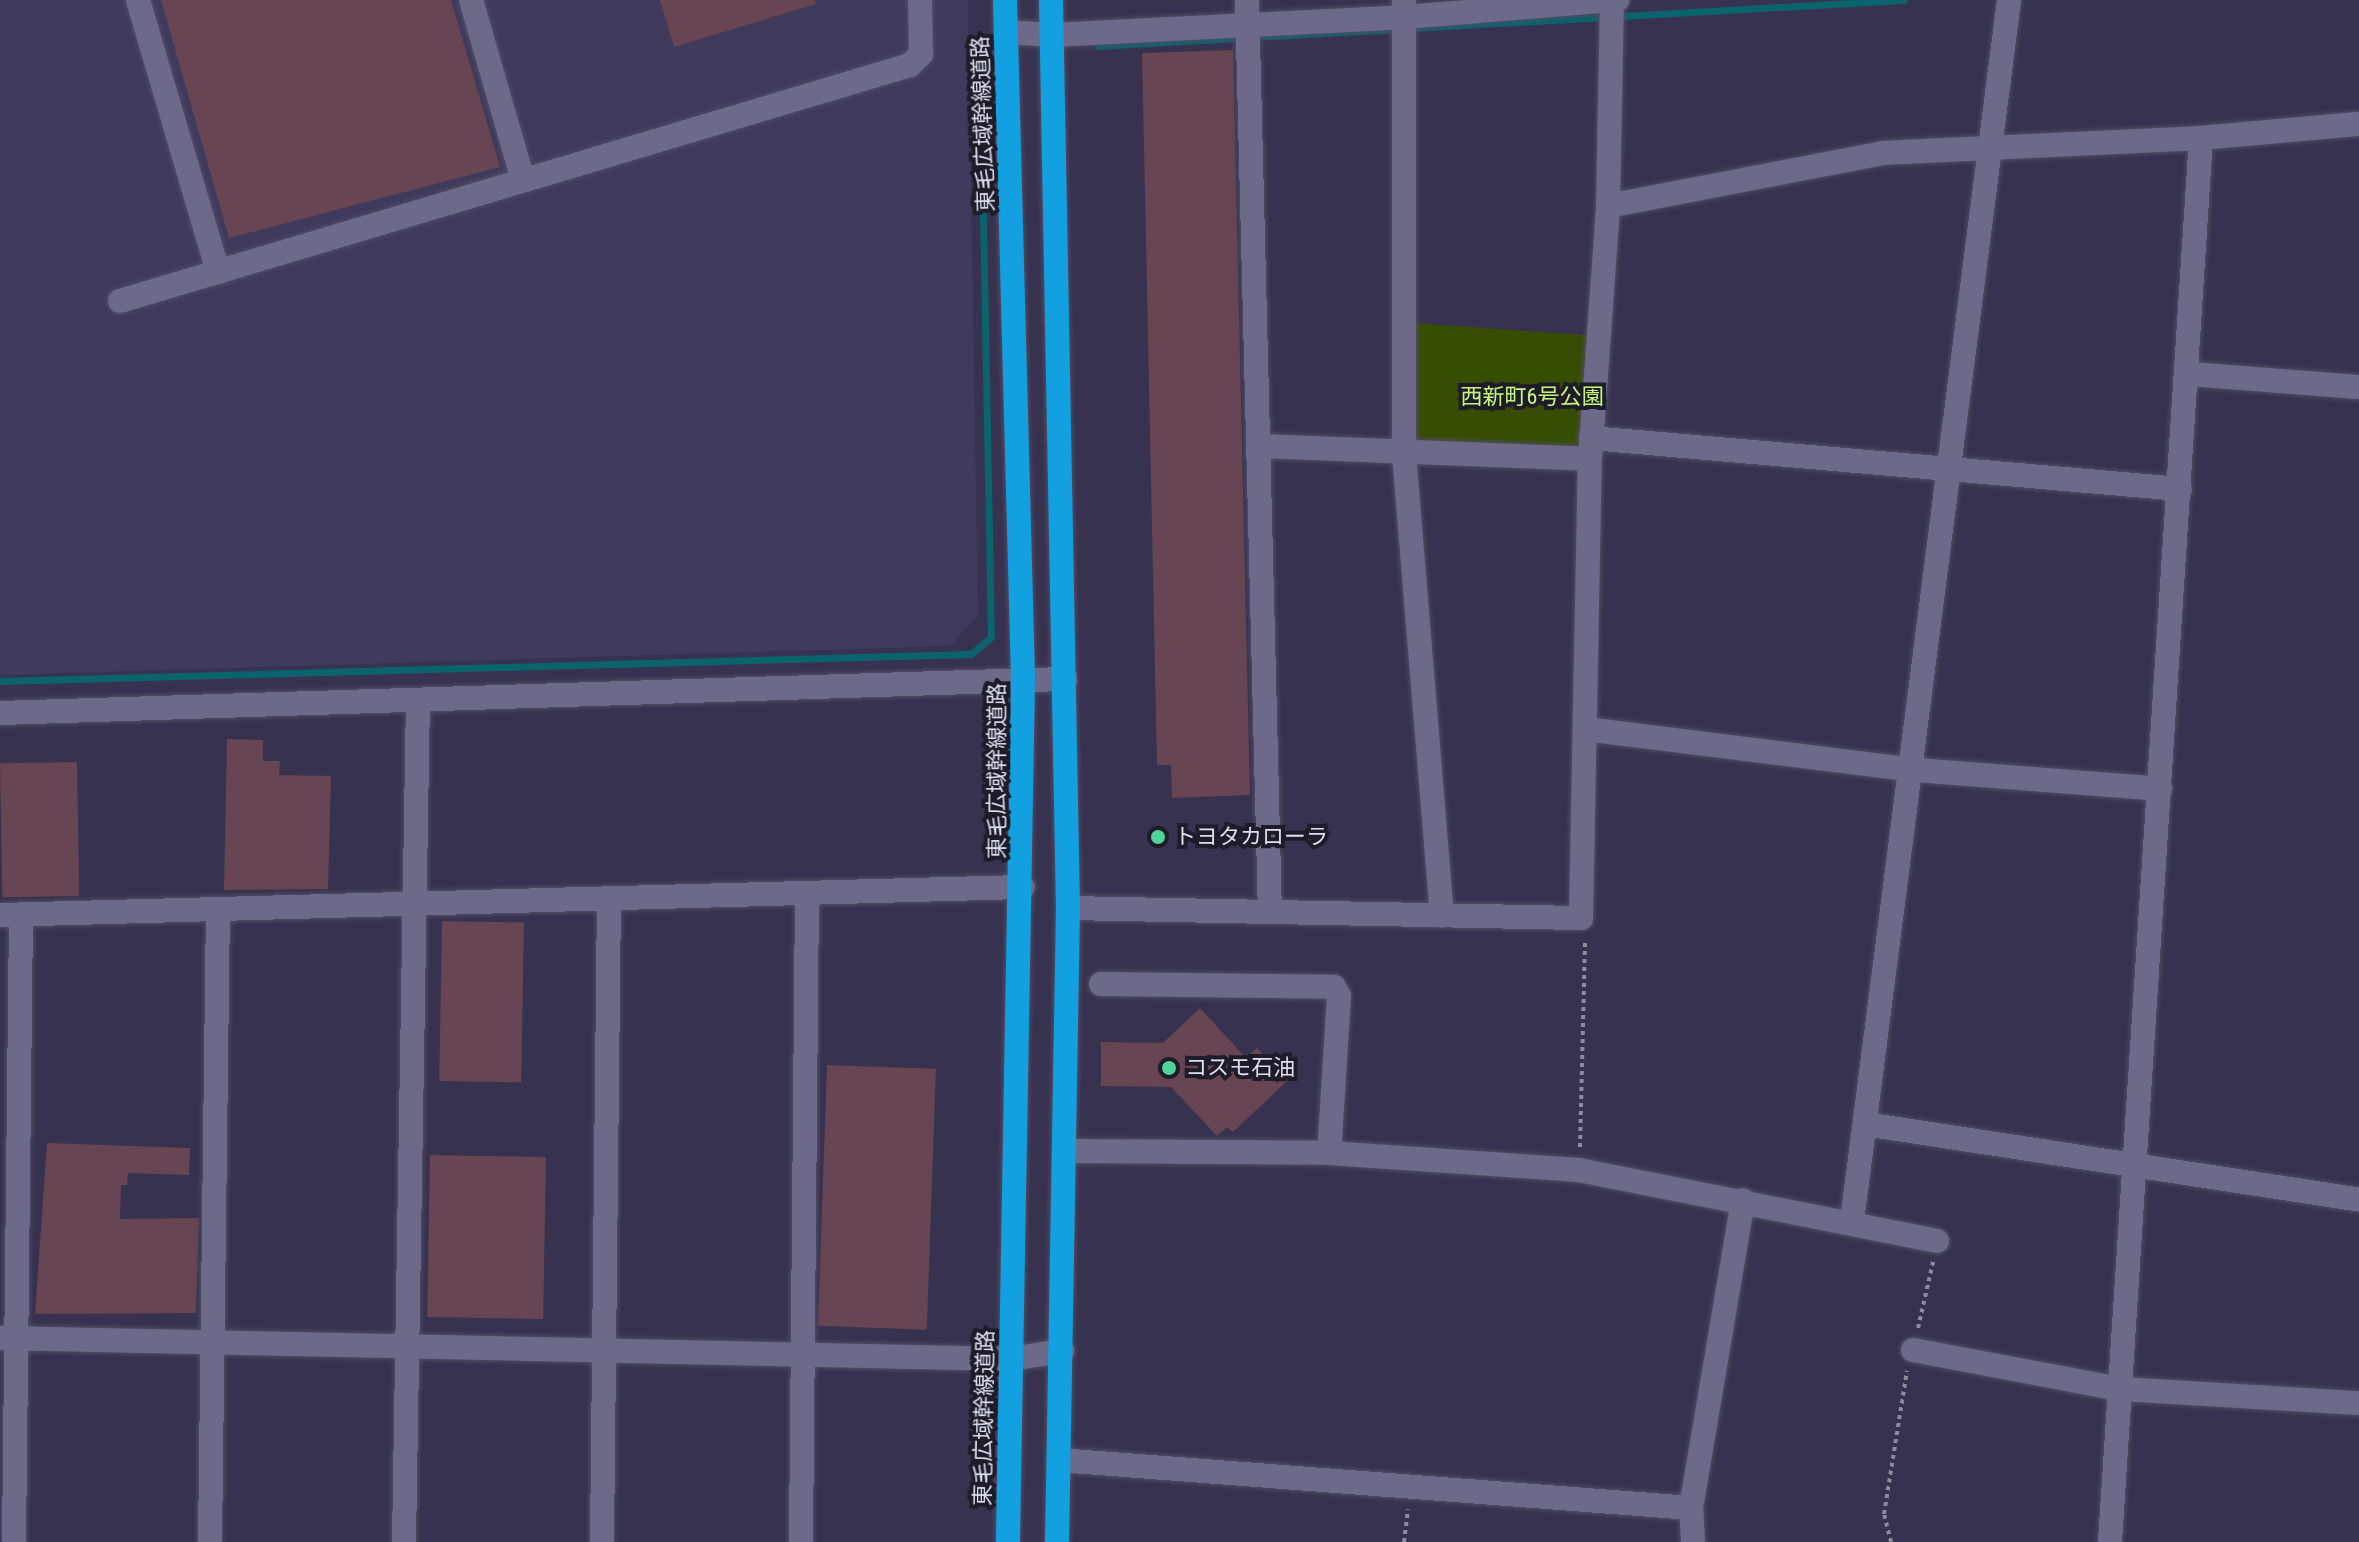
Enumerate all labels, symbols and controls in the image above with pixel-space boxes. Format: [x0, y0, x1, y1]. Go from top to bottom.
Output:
street label: 東毛広域幹線道路 [967, 36, 999, 212]
park label: 西新町6号公園 [1461, 384, 1603, 410]
street label: 東毛広域幹線道路 [984, 683, 1010, 859]
place label: トヨタカローラ [1174, 824, 1328, 850]
marker: トヨタカローラ [1149, 828, 1167, 846]
place label: コスモ石油 [1185, 1055, 1295, 1081]
marker: コスモ石油 [1160, 1059, 1178, 1077]
street label: 東毛広域幹線道路 [969, 1330, 999, 1506]

